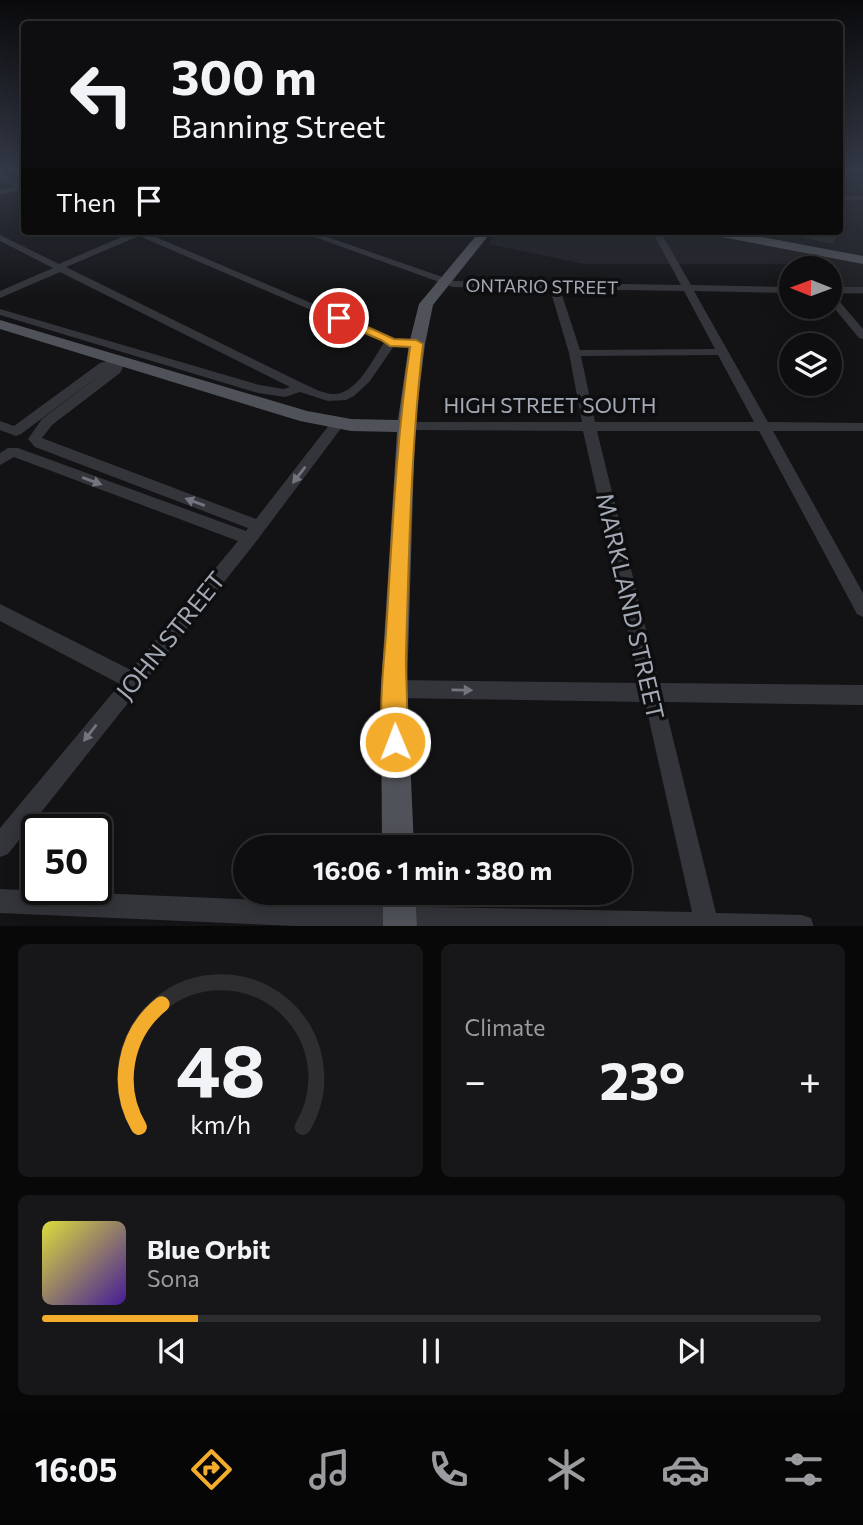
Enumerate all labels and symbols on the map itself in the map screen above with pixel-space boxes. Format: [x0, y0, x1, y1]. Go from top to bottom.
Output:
north arrow [779, 256, 842, 318]
street label: ONTARIO STREET [465, 274, 619, 298]
pin [309, 288, 369, 348]
street label: HIGH STREET SOUTH [444, 392, 656, 417]
one-way arrow [291, 465, 306, 483]
one-way arrow [81, 476, 102, 487]
street label: MARKLAND STREET [591, 490, 671, 722]
one-way arrow [184, 497, 205, 508]
street label: JOHN STREET [110, 565, 230, 705]
one-way arrow [451, 684, 473, 696]
position arrow [358, 705, 432, 779]
one-way arrow [83, 724, 98, 742]
speed limit sign: 50 [21, 814, 112, 905]

